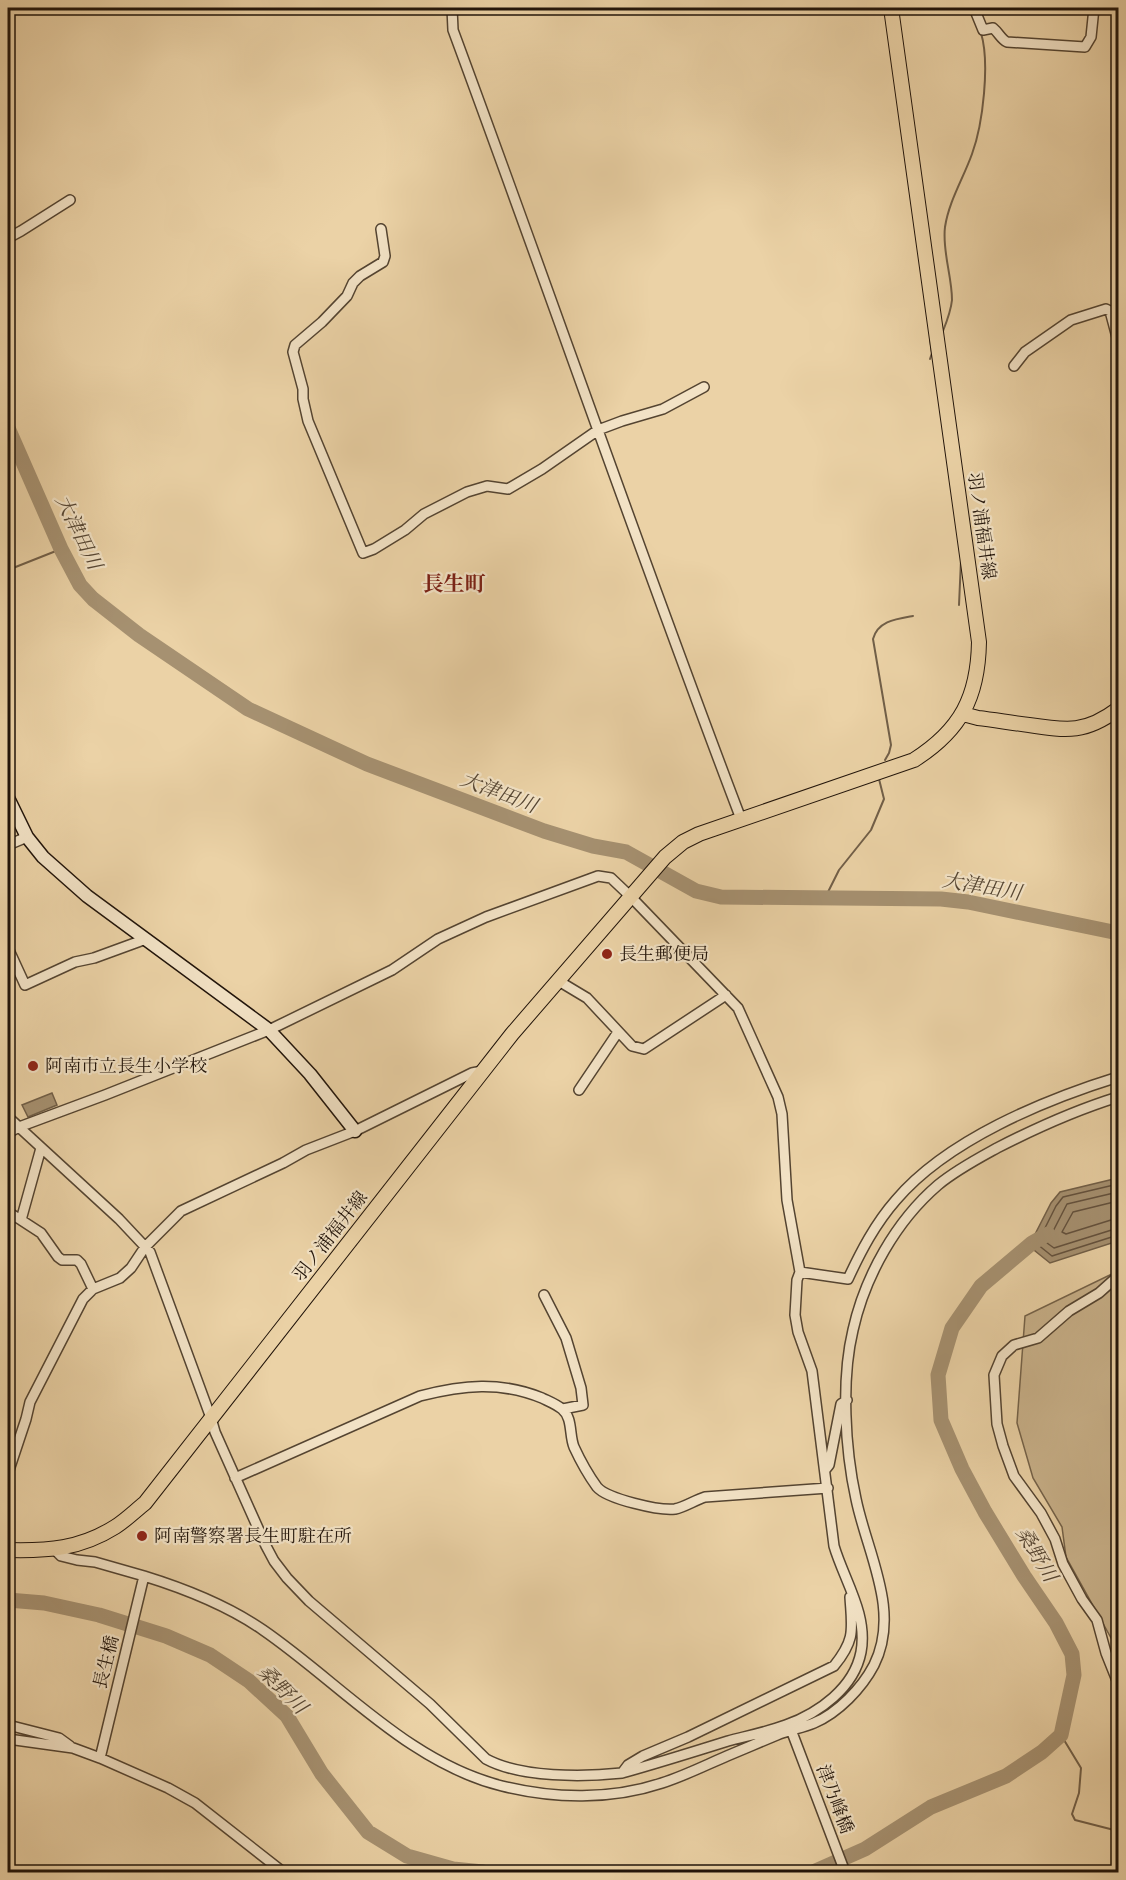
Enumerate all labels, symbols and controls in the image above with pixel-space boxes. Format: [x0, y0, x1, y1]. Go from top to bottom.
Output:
street label: 羽ノ浦福井線 [964, 471, 1000, 581]
water label: 大津田川 [51, 491, 108, 575]
district label: 長生町 [423, 571, 486, 596]
water label: 大津田川 [457, 766, 543, 818]
water label: 大津田川 [941, 867, 1025, 905]
place label: 長生郵便局 [619, 943, 709, 965]
marker: 長生郵便局 [600, 947, 614, 961]
place label: 阿南市立長生小学校 [45, 1055, 207, 1077]
marker: 阿南市立長生小学校 [26, 1059, 40, 1073]
street label: 羽ノ浦福井線 [288, 1187, 372, 1285]
water label: 桑野川 [1011, 1522, 1064, 1588]
place label: 阿南警察署長生町駐在所 [154, 1525, 352, 1547]
marker: 阿南警察署長生町駐在所 [135, 1529, 149, 1543]
street label: 長生橋 [89, 1633, 123, 1691]
water label: 桑野川 [253, 1659, 314, 1720]
street label: 津乃峰橋 [812, 1761, 858, 1837]

